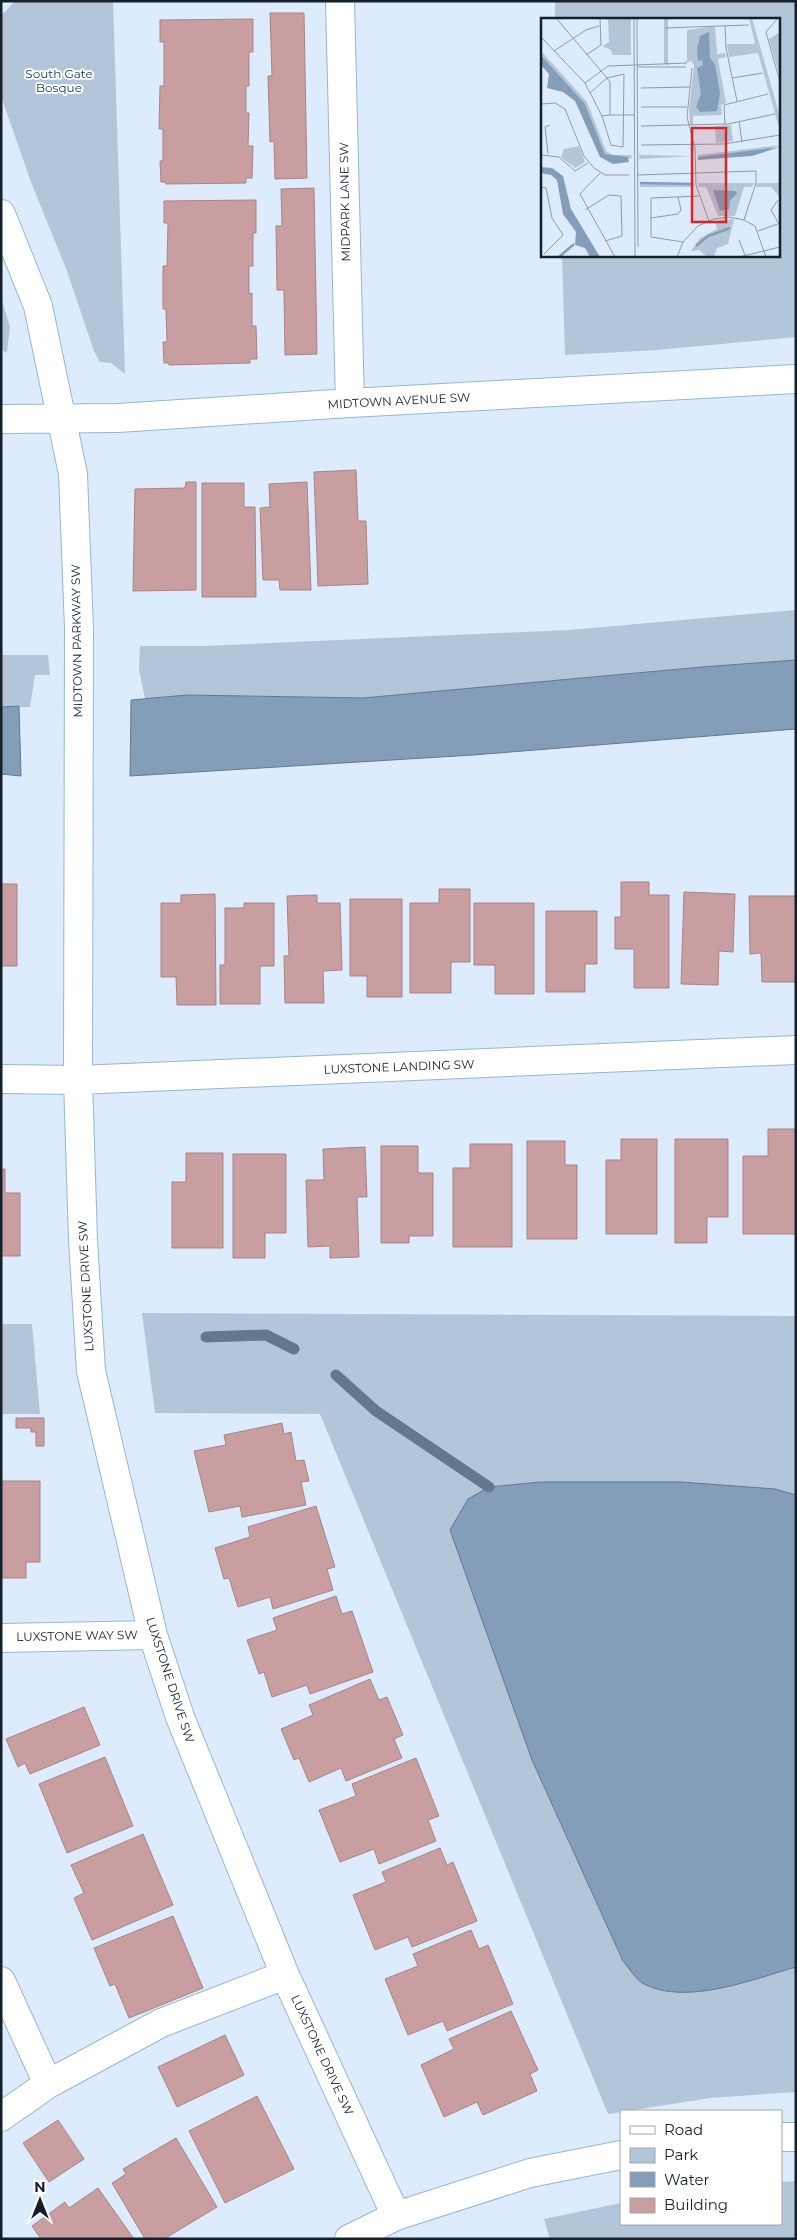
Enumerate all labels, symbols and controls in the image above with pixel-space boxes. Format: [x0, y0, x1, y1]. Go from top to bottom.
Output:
inset map [541, 18, 780, 256]
park label: South Gate Bosque [25, 66, 93, 95]
street label: MIDPARK LANE SW [336, 142, 353, 262]
street label: MIDTOWN AVENUE SW [327, 389, 471, 412]
street label: MIDTOWN PARKWAY SW [68, 564, 85, 718]
street label: LUXSTONE LANDING SW [323, 1056, 475, 1077]
street label: LUXSTONE DRIVE SW [75, 1220, 96, 1352]
street label: LUXSTONE DRIVE SW [143, 1615, 198, 1745]
street label: LUXSTONE WAY SW [16, 1627, 138, 1644]
street label: LUXSTONE DRIVE SW [288, 1992, 357, 2117]
legend [620, 2110, 782, 2225]
text: Road [664, 2120, 703, 2139]
text: Park [664, 2145, 698, 2164]
text: Water [664, 2170, 710, 2189]
north arrow [15, 2175, 65, 2225]
text: N [34, 2178, 46, 2196]
text: Building [664, 2195, 728, 2214]

